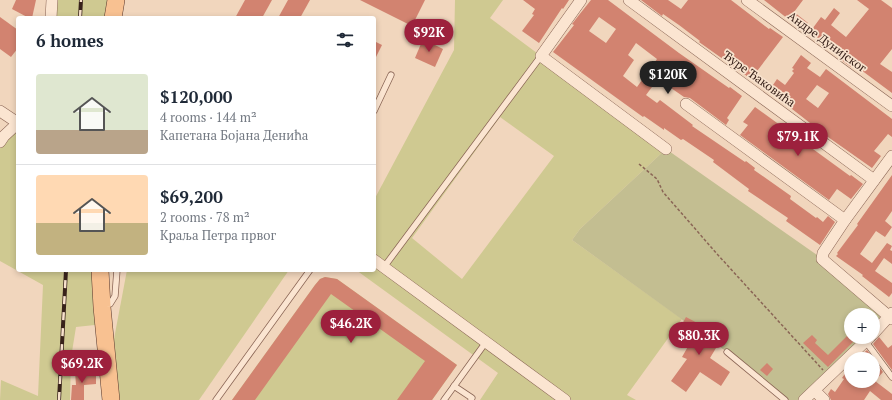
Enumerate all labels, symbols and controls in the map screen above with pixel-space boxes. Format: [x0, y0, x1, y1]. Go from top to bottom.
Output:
street label: Андре Дунијског [785, 8, 870, 75]
pin: $92K [405, 19, 453, 53]
text: $92K [413, 23, 445, 41]
text: 6 homes [36, 29, 104, 52]
icon: filters [334, 29, 356, 51]
street label: Ђуре Ђаковића [720, 47, 798, 110]
pin: $120K [640, 61, 696, 95]
text: $120K [649, 65, 687, 83]
text: $120,000 [160, 85, 232, 108]
icon: home [68, 90, 116, 138]
text: 4 rooms · 144 m² [160, 108, 257, 126]
pin: $79.1K [765, 123, 831, 157]
text: Капетана Бојана Денића [160, 126, 308, 144]
text: $79.1K [777, 127, 819, 145]
text: $69,200 [160, 185, 223, 208]
icon: home [68, 191, 116, 239]
text: 2 rooms · 78 m² [160, 208, 250, 226]
text: Краља Петра првог [160, 226, 276, 244]
map controls [844, 308, 880, 388]
button: + [844, 308, 880, 344]
pin: $46.2K [318, 310, 384, 344]
text: $46.2K [330, 314, 372, 332]
pin: $80.3K [666, 322, 732, 356]
text: $80.3K [678, 326, 720, 344]
pin: $69.2K [49, 350, 115, 384]
button: − [844, 352, 880, 388]
text: $69.2K [61, 354, 103, 372]

